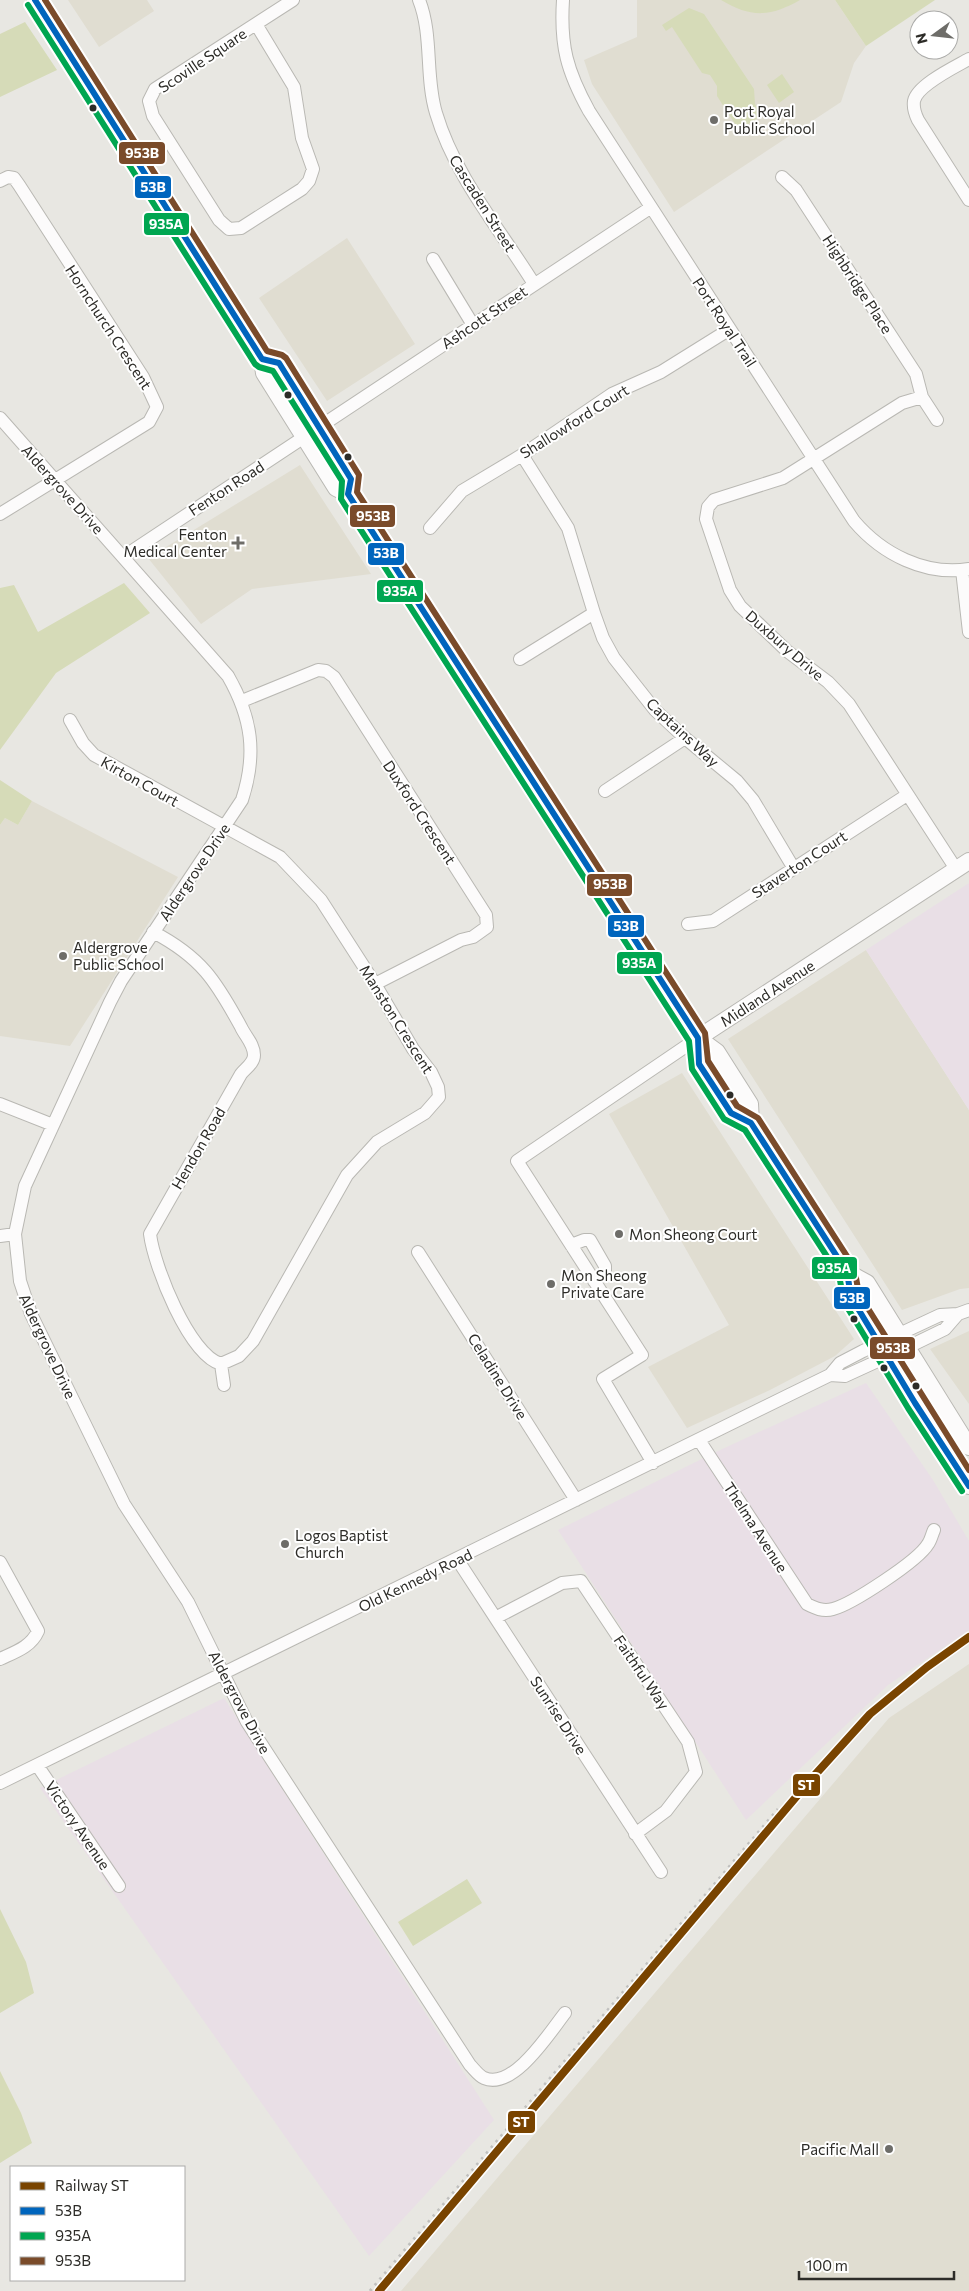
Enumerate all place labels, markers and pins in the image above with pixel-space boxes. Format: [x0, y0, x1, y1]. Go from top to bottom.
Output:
place label: Port Royal Public School [724, 102, 815, 137]
unlabelled marker [88, 103, 98, 113]
marker: Port Royal Public School [708, 114, 720, 126]
unlabelled marker [283, 390, 293, 400]
unlabelled marker [343, 452, 353, 462]
place label: Fenton Medical Center [124, 525, 227, 560]
marker: Fenton Medical Center [231, 536, 245, 550]
place label: Aldergrove Public School [73, 938, 164, 973]
marker: Aldergrove Public School [57, 950, 69, 962]
unlabelled marker [725, 1090, 735, 1100]
place label: Mon Sheong Court [629, 1225, 757, 1243]
marker: Mon Sheong Court [613, 1228, 625, 1240]
place label: Mon Sheong Private Care [561, 1266, 647, 1301]
marker: Mon Sheong Private Care [545, 1278, 557, 1290]
unlabelled marker [849, 1314, 859, 1324]
unlabelled marker [879, 1363, 889, 1373]
unlabelled marker [911, 1381, 921, 1391]
place label: Logos Baptist Church [295, 1526, 388, 1561]
marker: Logos Baptist Church [279, 1538, 291, 1550]
place label: Pacific Mall [801, 2140, 879, 2158]
marker: Pacific Mall [883, 2143, 895, 2155]

